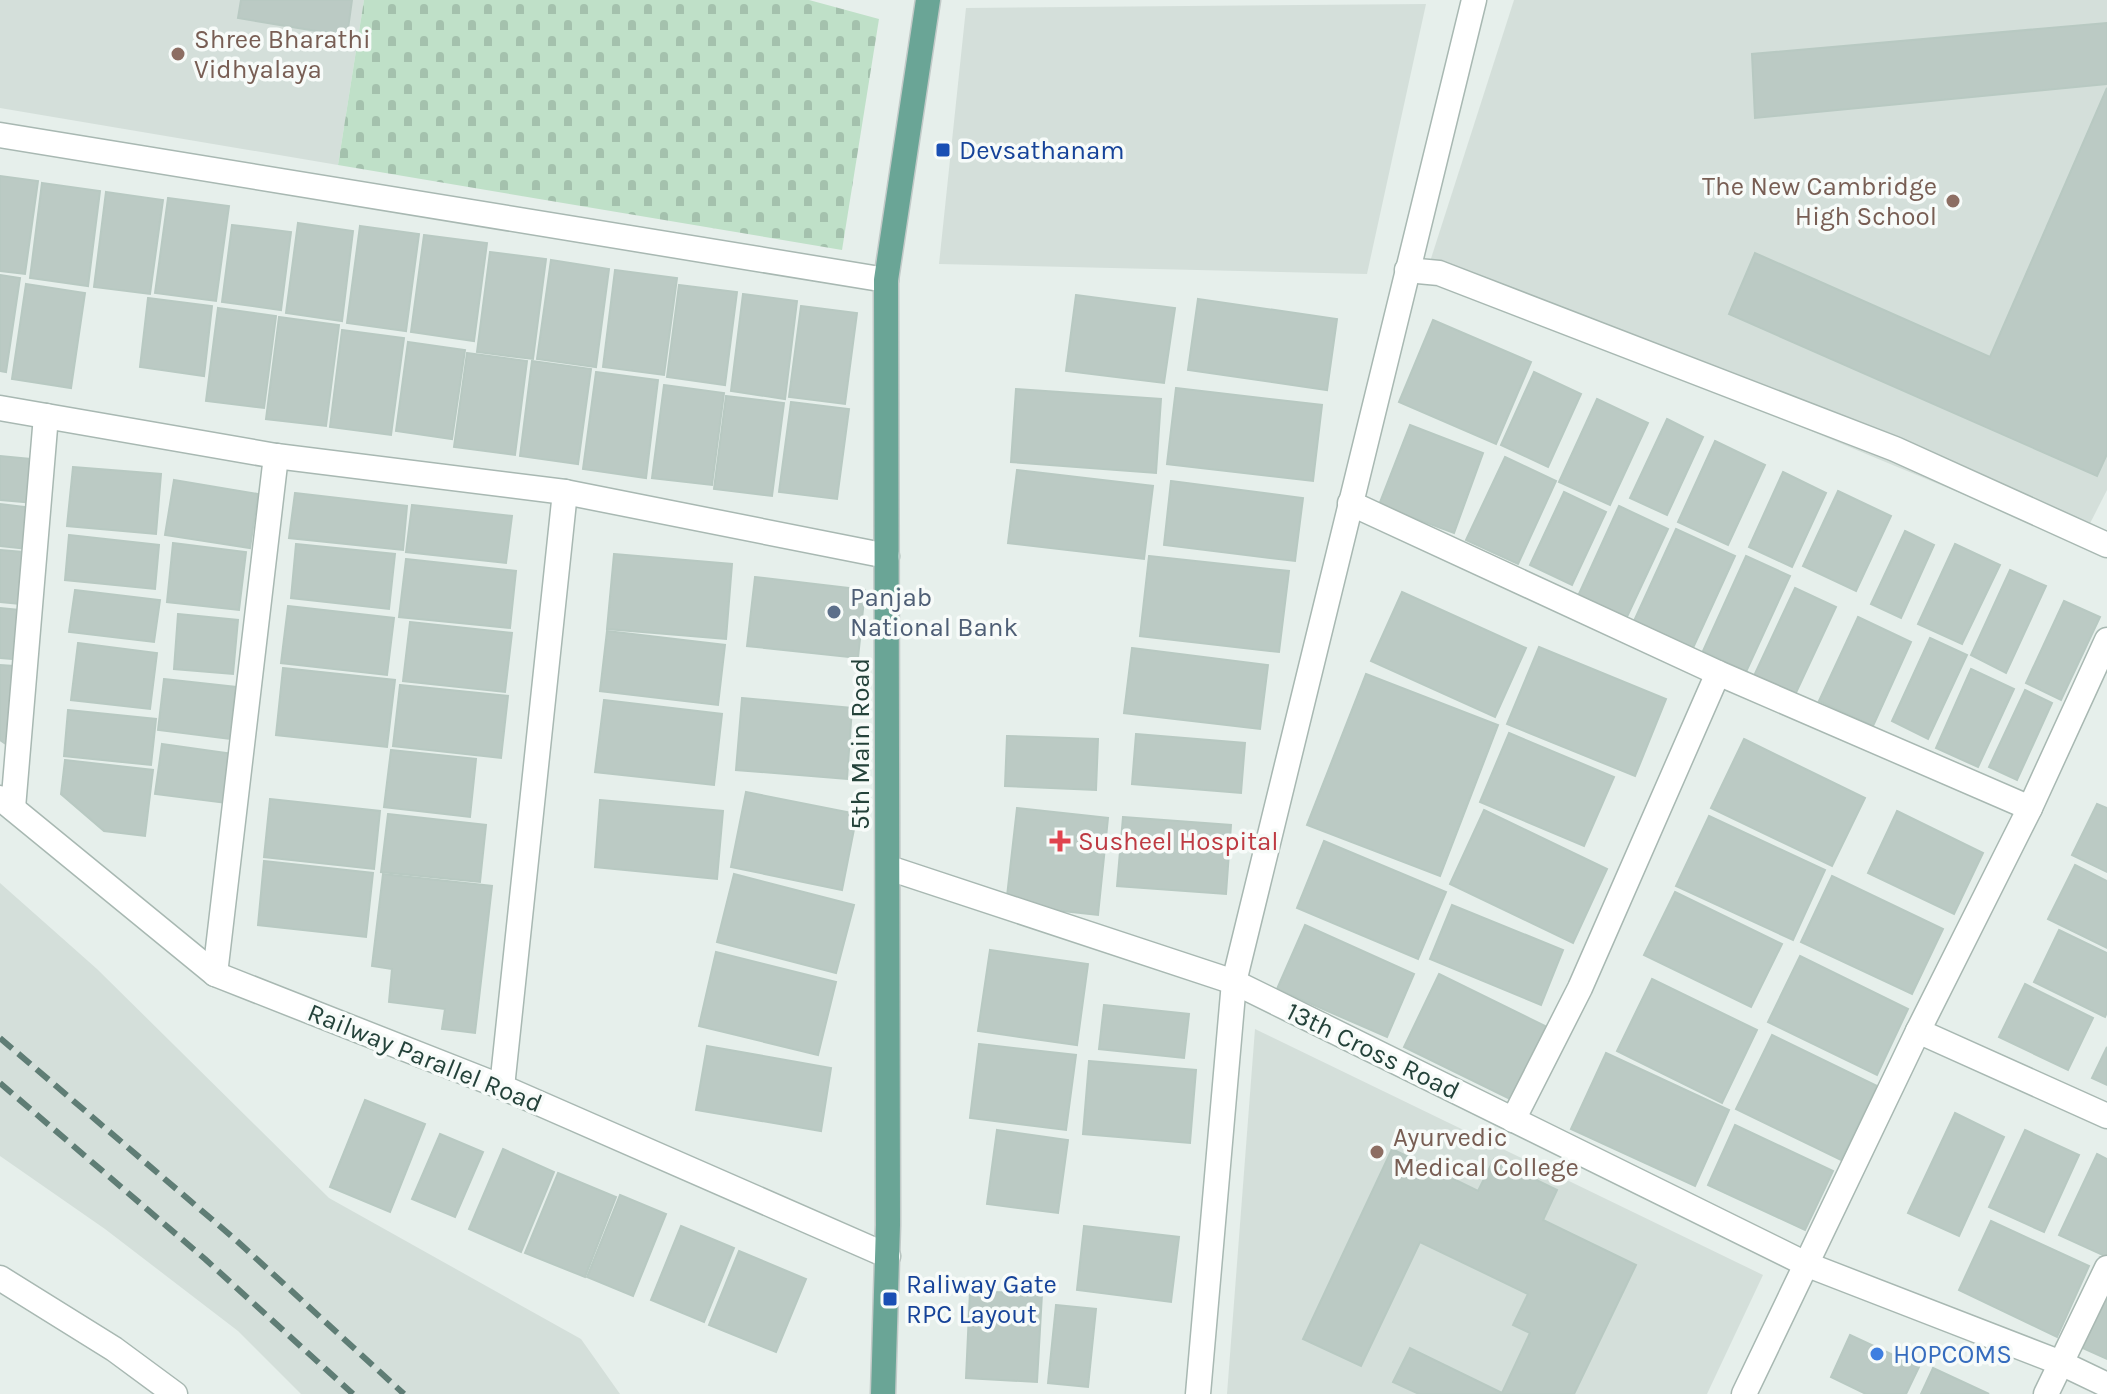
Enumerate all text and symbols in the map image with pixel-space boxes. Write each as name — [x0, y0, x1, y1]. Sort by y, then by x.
place label: Shree Bharathi Vidhyalaya — [194, 24, 371, 85]
marker: Shree Bharathi Vidhyalaya — [169, 45, 187, 63]
place label: Devsathanam — [959, 135, 1125, 166]
marker: Devsathanam — [934, 141, 952, 159]
place label: The New Cambridge High School — [1702, 171, 1937, 232]
marker: The New Cambridge High School — [1944, 192, 1962, 210]
place label: Panjab National Bank — [850, 582, 1018, 643]
marker: Panjab National Bank — [825, 603, 843, 621]
street label: 5th Main Road — [845, 658, 876, 830]
place label: Susheel Hospital — [1078, 826, 1279, 857]
marker: Susheel Hospital — [1049, 830, 1071, 852]
street label: 13th Cross Road — [1281, 996, 1465, 1106]
street label: Railway Parallel Road — [303, 997, 547, 1119]
place label: Ayurvedic Medical College — [1393, 1122, 1579, 1183]
marker: Ayurvedic Medical College — [1368, 1143, 1386, 1161]
place label: Raliway Gate RPC Layout — [906, 1269, 1057, 1330]
marker: Raliway Gate RPC Layout — [881, 1290, 899, 1308]
place label: HOPCOMS — [1893, 1339, 2012, 1370]
marker: HOPCOMS — [1868, 1345, 1886, 1363]

